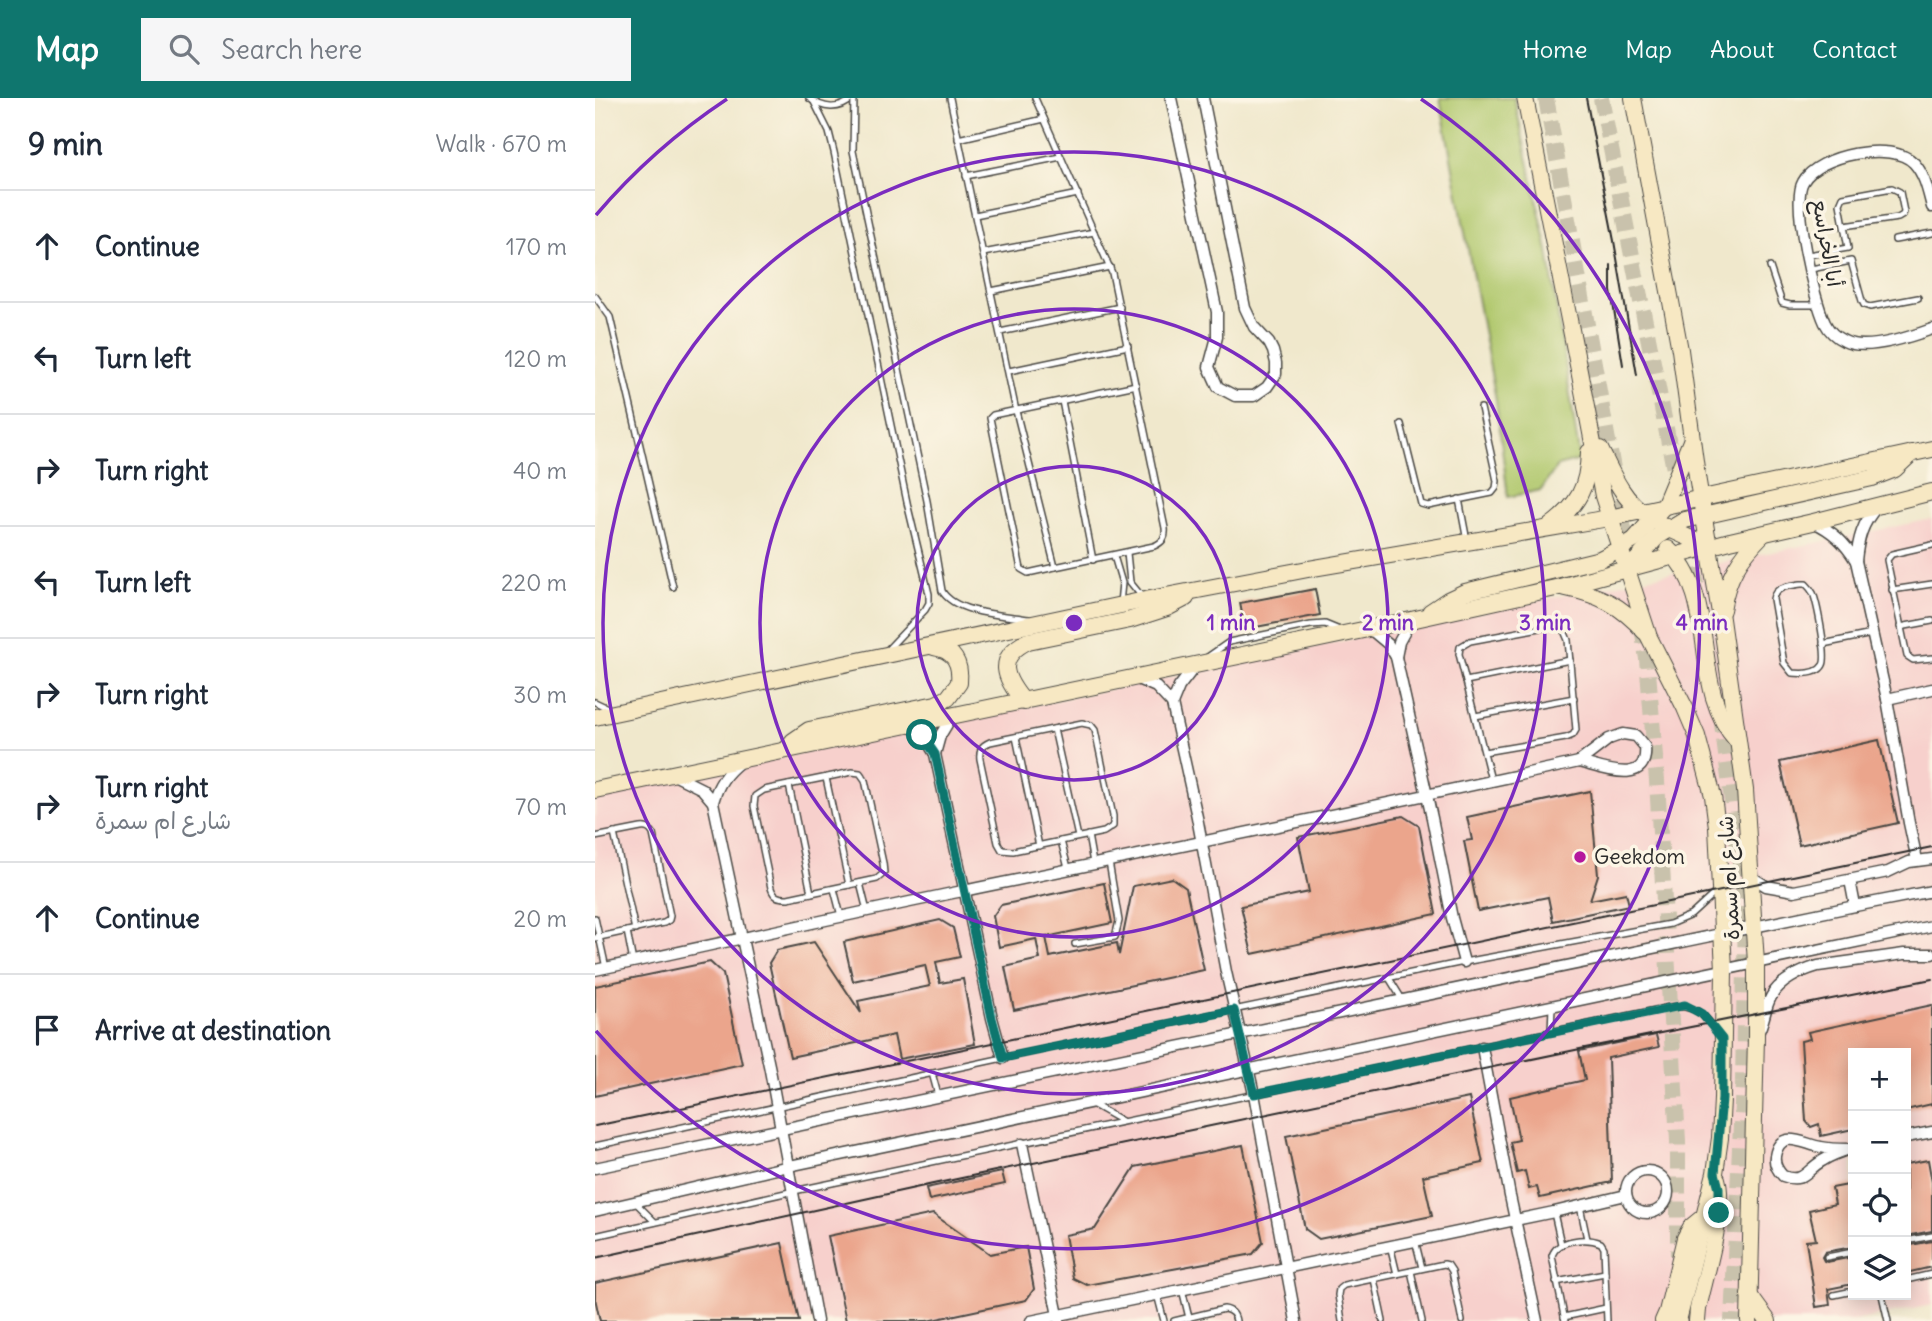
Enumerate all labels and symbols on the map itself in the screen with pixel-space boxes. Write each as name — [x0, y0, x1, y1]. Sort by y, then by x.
street label: أبا الخراسع — [1805, 197, 1848, 289]
text: 1 min — [1207, 609, 1255, 636]
text: 2 min — [1362, 609, 1414, 636]
text: 3 min — [1519, 609, 1571, 636]
text: 4 min — [1676, 609, 1728, 636]
centre of rings — [1062, 611, 1086, 635]
route start — [906, 719, 937, 750]
street label: شارع ام سمرة — [1712, 815, 1748, 941]
place label: Geekdom — [1594, 843, 1685, 870]
marker: Geekdom — [1572, 849, 1588, 865]
route end — [1703, 1197, 1734, 1228]

